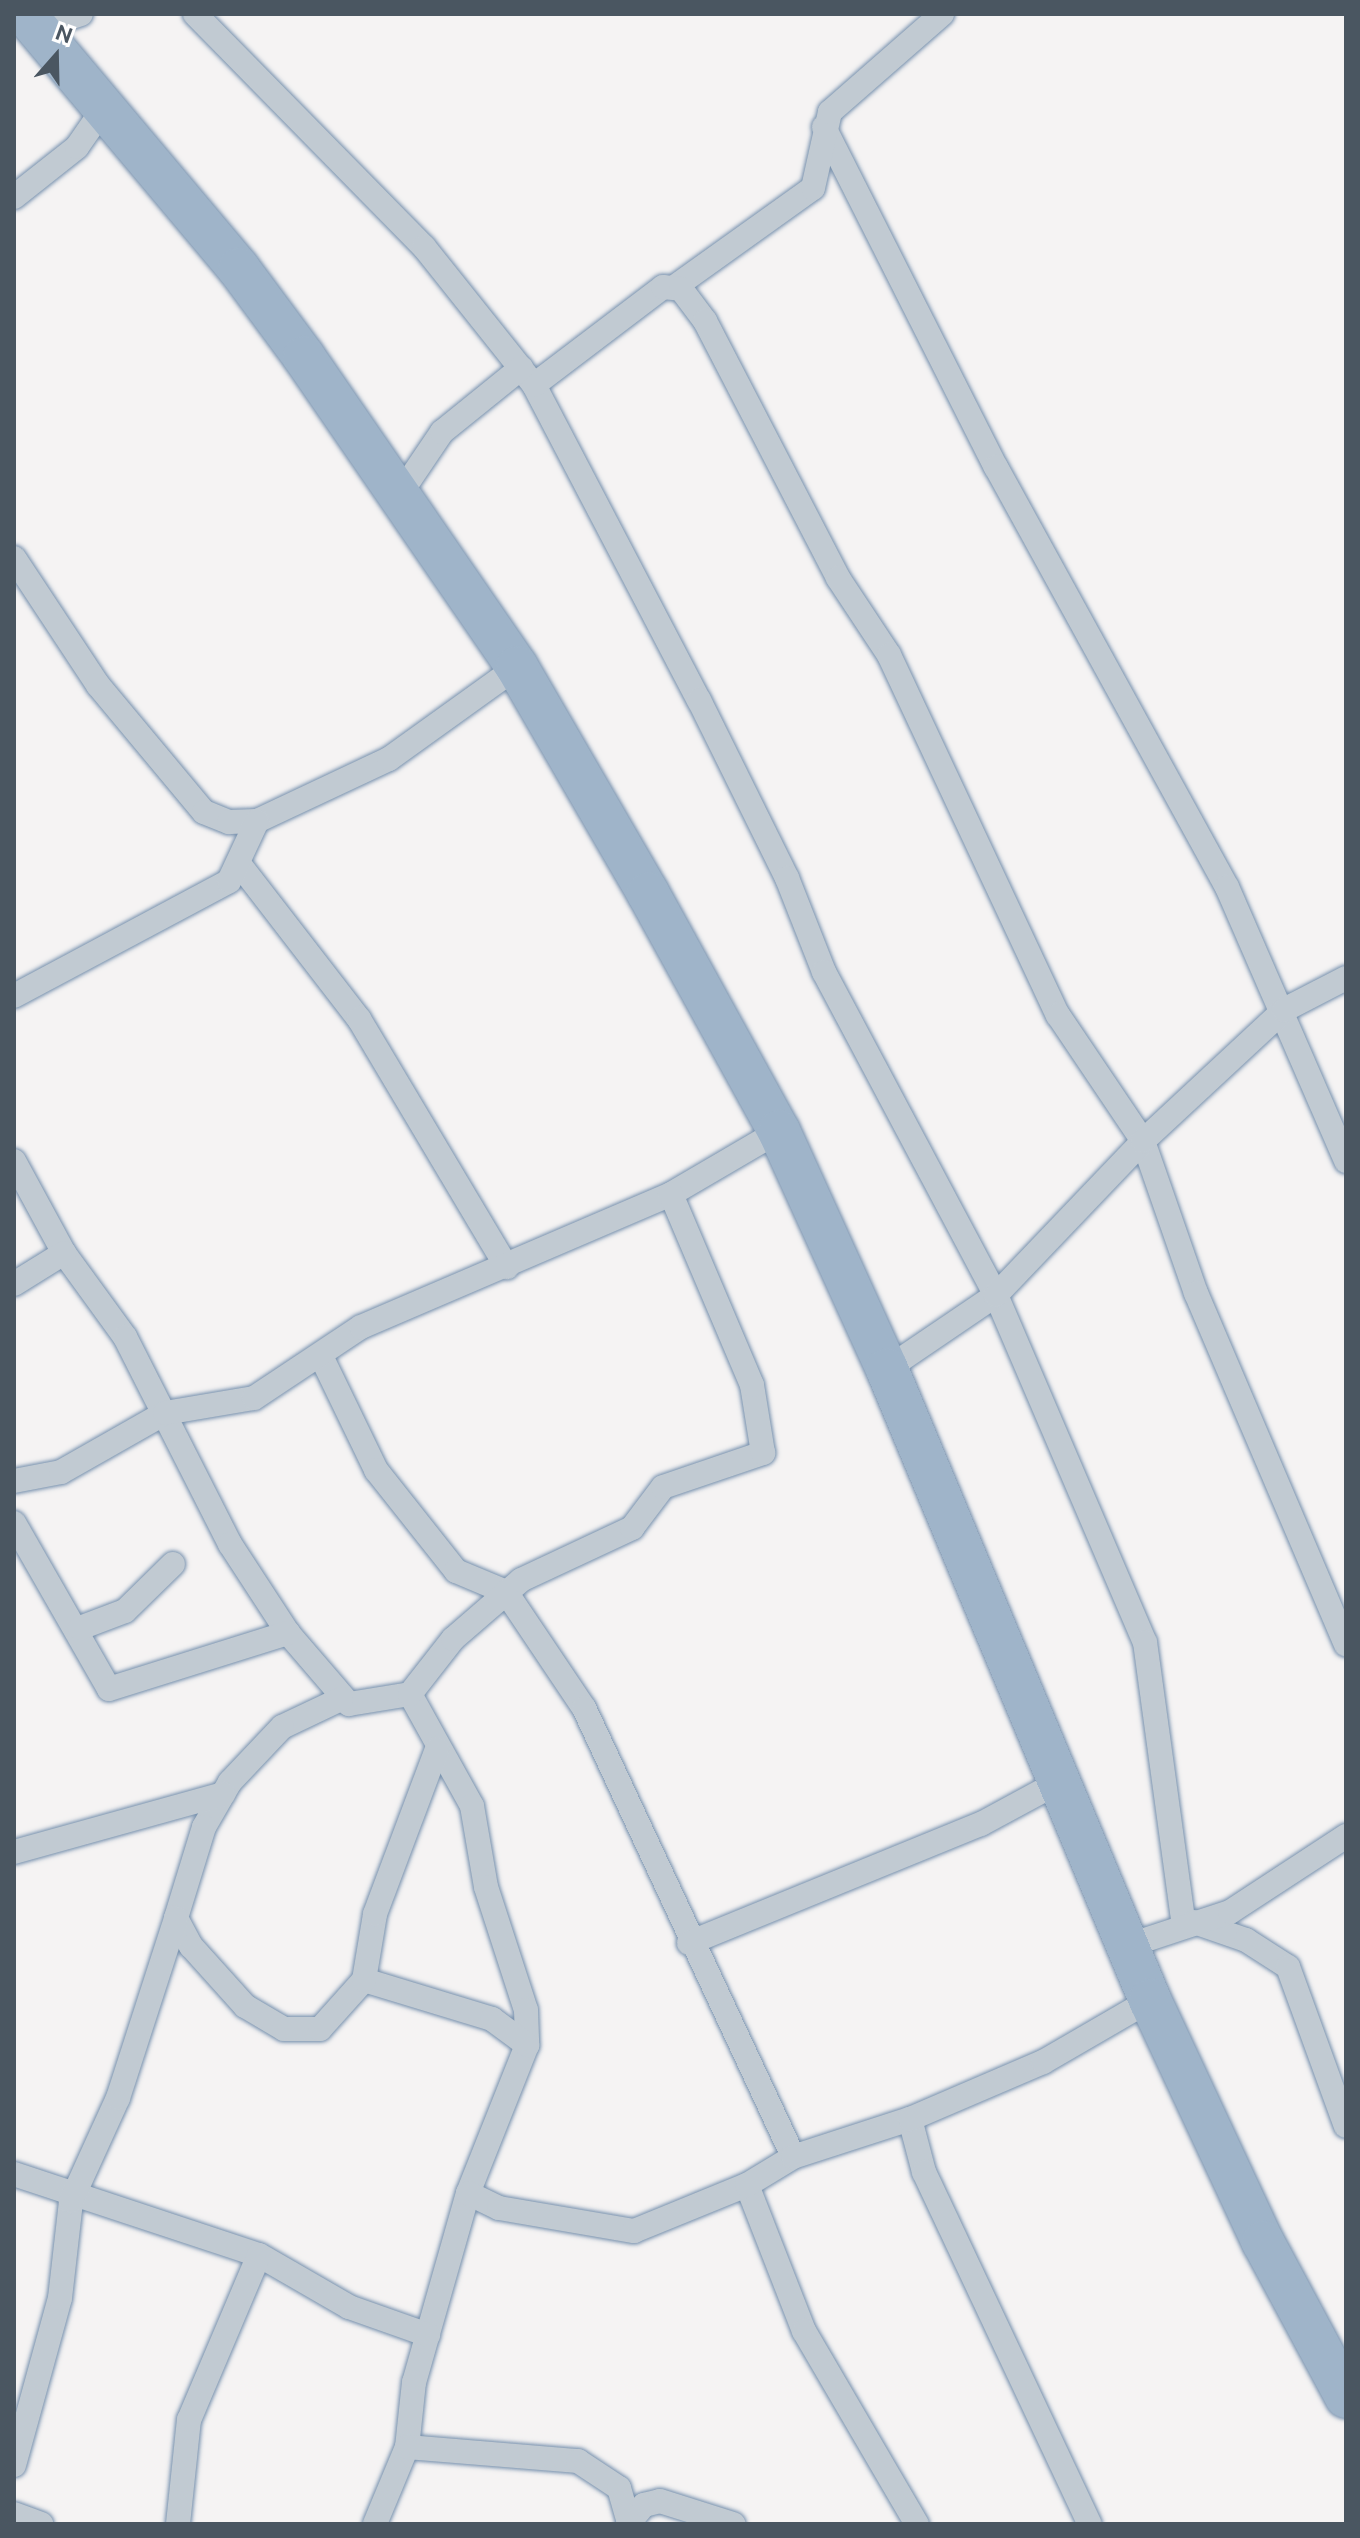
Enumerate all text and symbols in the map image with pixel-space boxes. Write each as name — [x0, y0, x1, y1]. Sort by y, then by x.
north arrow — [16, 16, 96, 96]
text: N — [52, 18, 76, 48]

